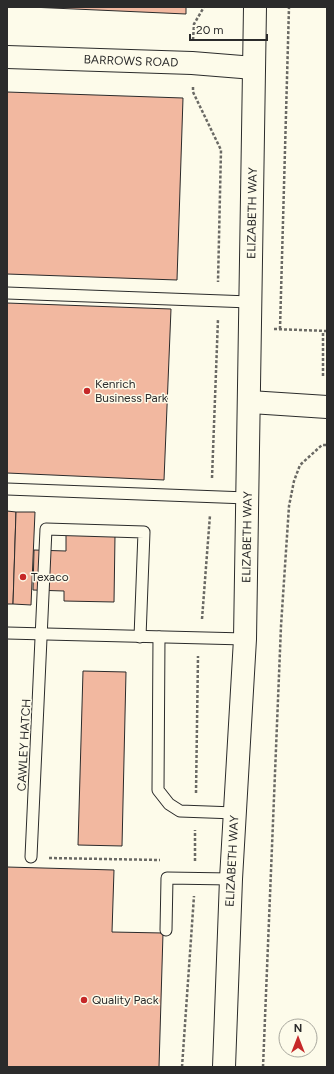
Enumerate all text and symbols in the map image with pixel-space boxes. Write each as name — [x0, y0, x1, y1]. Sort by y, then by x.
scale bar — [190, 16, 267, 42]
text: 20 m — [196, 23, 224, 37]
street label: BARROWS ROAD — [83, 52, 179, 70]
street label: ELIZABETH WAY — [244, 166, 260, 259]
place label: Kenrich Business Park — [95, 377, 168, 405]
marker: Kenrich Business Park — [82, 386, 92, 396]
street label: ELIZABETH WAY — [239, 490, 255, 583]
place label: Texaco — [31, 570, 69, 584]
marker: Texaco — [18, 572, 28, 582]
street label: CAWLEY HATCH — [15, 698, 33, 792]
street label: ELIZABETH WAY — [223, 814, 241, 907]
place label: Quality Pack — [92, 993, 159, 1007]
marker: Quality Pack — [79, 995, 89, 1005]
north arrow — [278, 1018, 318, 1058]
text: N — [294, 1022, 302, 1035]

